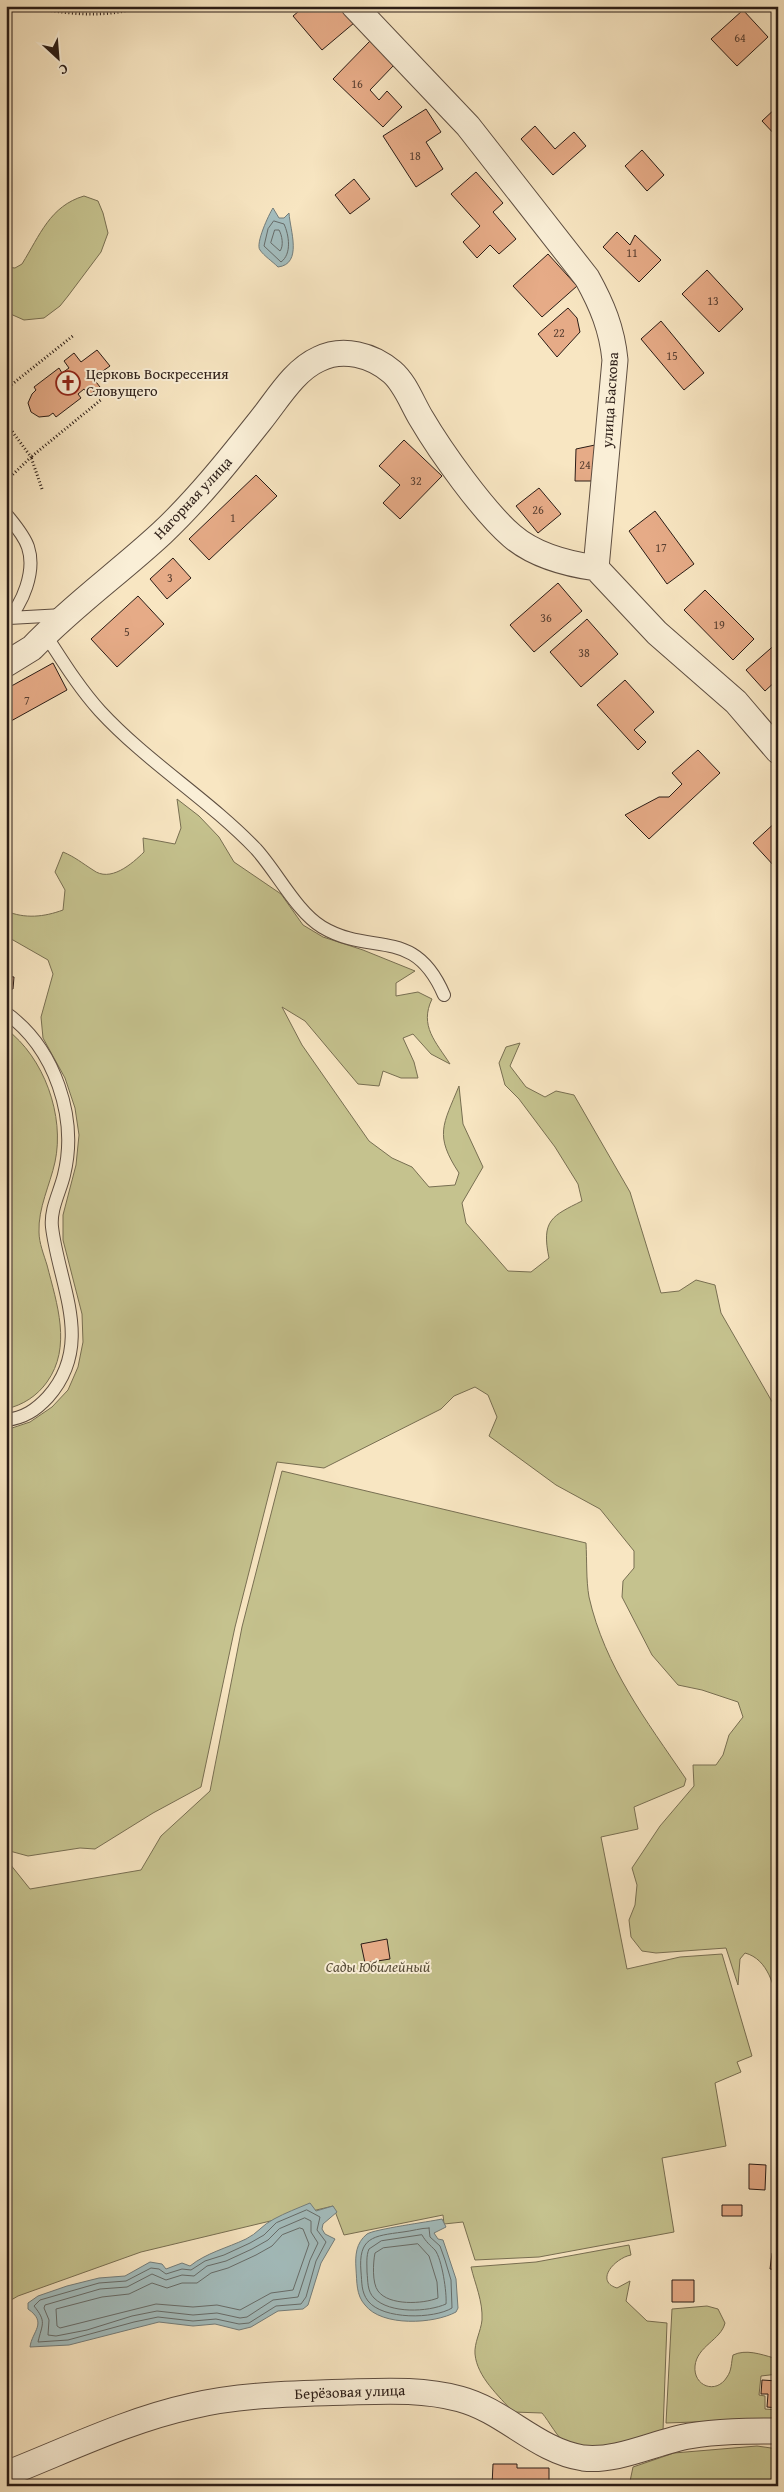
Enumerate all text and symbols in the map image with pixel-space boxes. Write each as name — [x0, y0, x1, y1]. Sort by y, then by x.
house number: 64 — [734, 29, 746, 46]
north arrow — [32, 32, 82, 82]
text: С — [56, 59, 72, 80]
house number: 16 — [351, 75, 363, 92]
house number: 18 — [409, 147, 421, 164]
house number: 11 — [626, 244, 638, 261]
house number: 13 — [707, 292, 719, 309]
house number: 22 — [553, 324, 565, 341]
house number: 15 — [666, 347, 678, 364]
street label: улица Баскова — [596, 350, 623, 450]
place label: Церковь Воскресения Словущего — [86, 363, 229, 401]
church icon: Церковь Воскресения Словущего — [55, 370, 81, 396]
street label: Нагорная улица — [149, 451, 237, 544]
house number: 24 — [579, 456, 591, 473]
house number: 32 — [410, 472, 422, 489]
house number: 26 — [532, 501, 544, 518]
house number: 1 — [230, 509, 236, 526]
house number: 17 — [655, 539, 667, 556]
house number: 3 — [167, 569, 173, 586]
house number: 36 — [540, 609, 552, 626]
house number: 19 — [713, 616, 725, 633]
house number: 5 — [124, 623, 130, 640]
house number: 38 — [578, 644, 590, 661]
house number: 7 — [24, 692, 30, 709]
park label: Сады Юбилейный — [326, 1956, 431, 1977]
street label: Берёзовая улица — [294, 2379, 407, 2404]

